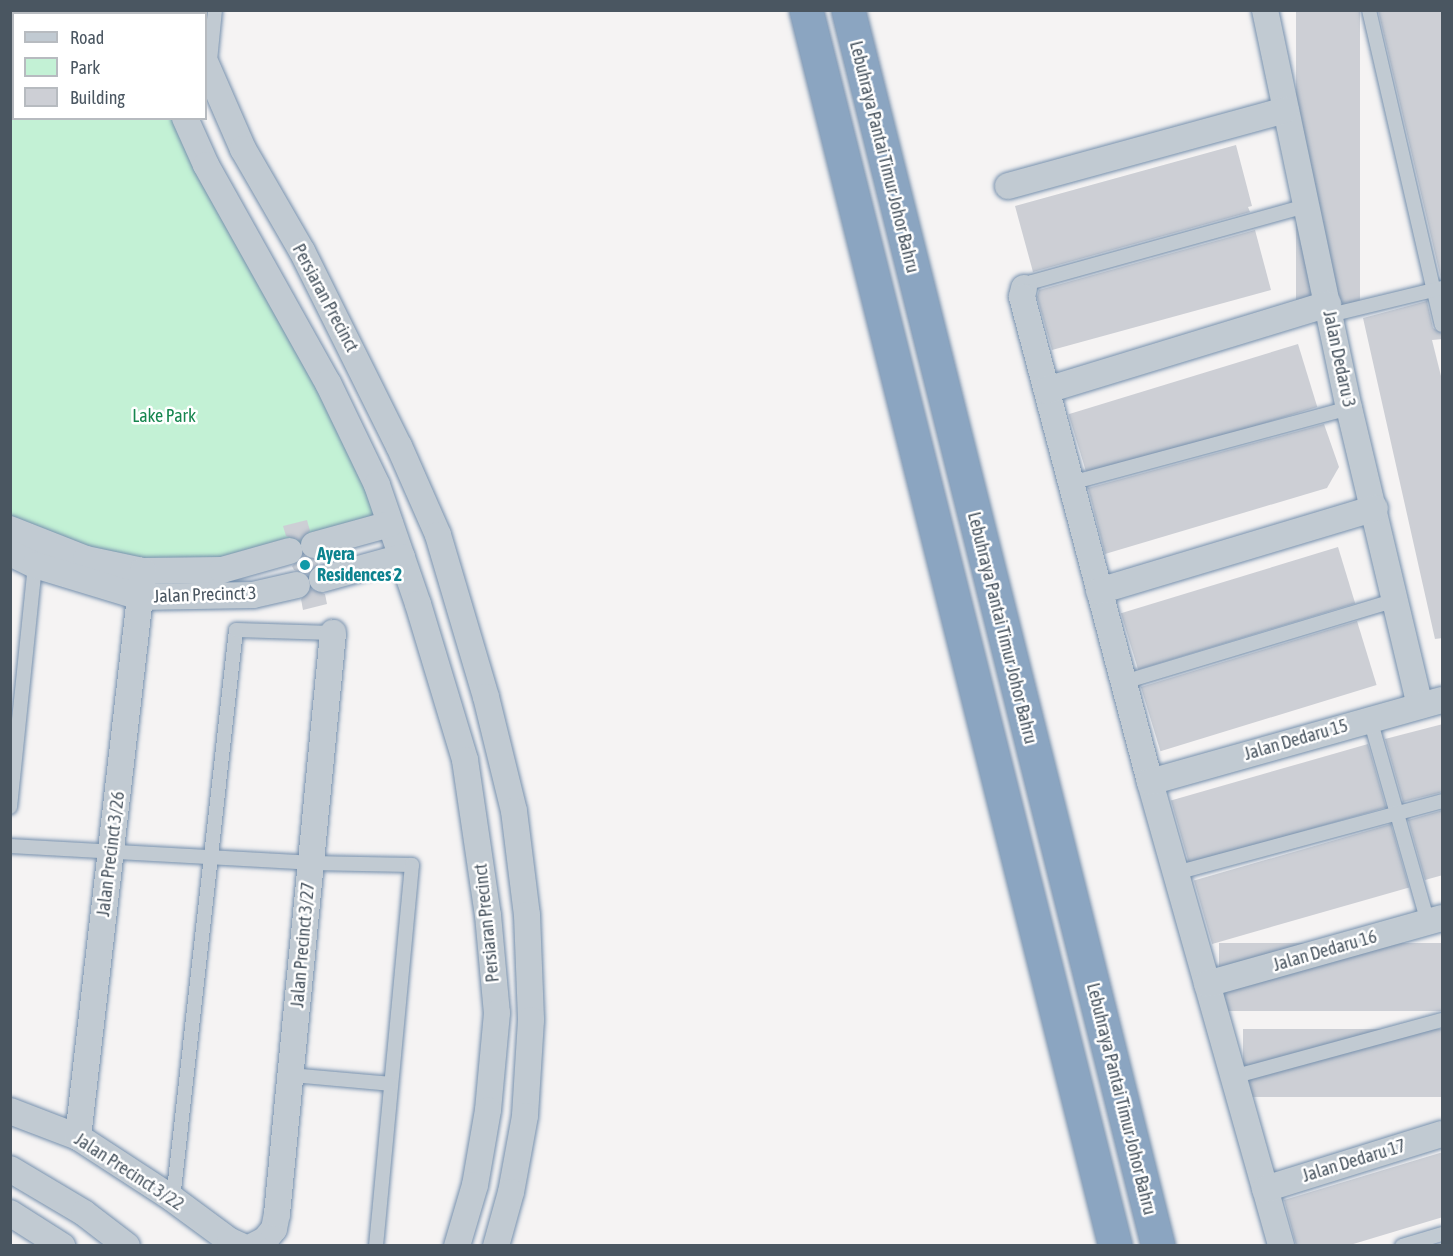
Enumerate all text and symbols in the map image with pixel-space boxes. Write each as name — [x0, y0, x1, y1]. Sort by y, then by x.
legend — [12, 12, 207, 120]
text: Road — [70, 27, 104, 48]
street label: Lebuhraya Pantai Timur Johor Bahru — [845, 39, 923, 275]
text: Park — [70, 57, 100, 78]
text: Building — [70, 87, 125, 108]
street label: Persiaran Precinct — [288, 240, 362, 356]
street label: Jalan Dedaru 3 — [1318, 309, 1360, 409]
park label: Lake Park — [132, 405, 196, 427]
street label: Lebuhraya Pantai Timur Johor Bahru — [963, 510, 1041, 746]
place label: Ayera Residences 2 — [317, 544, 402, 586]
marker: Ayera Residences 2 — [298, 558, 312, 572]
street label: Jalan Precinct 3 — [153, 582, 257, 608]
street label: Jalan Dedaru 15 — [1242, 715, 1350, 765]
street label: Jalan Precinct 3/26 — [93, 790, 129, 918]
street label: Persiaran Precinct — [470, 863, 504, 983]
street label: Jalan Precinct 3/27 — [287, 881, 319, 1009]
street label: Jalan Dedaru 16 — [1271, 926, 1379, 976]
street label: Lebuhraya Pantai Timur Johor Bahru — [1082, 981, 1160, 1217]
street label: Jalan Precinct 3/22 — [70, 1129, 188, 1215]
street label: Jalan Dedaru 17 — [1300, 1135, 1408, 1187]

